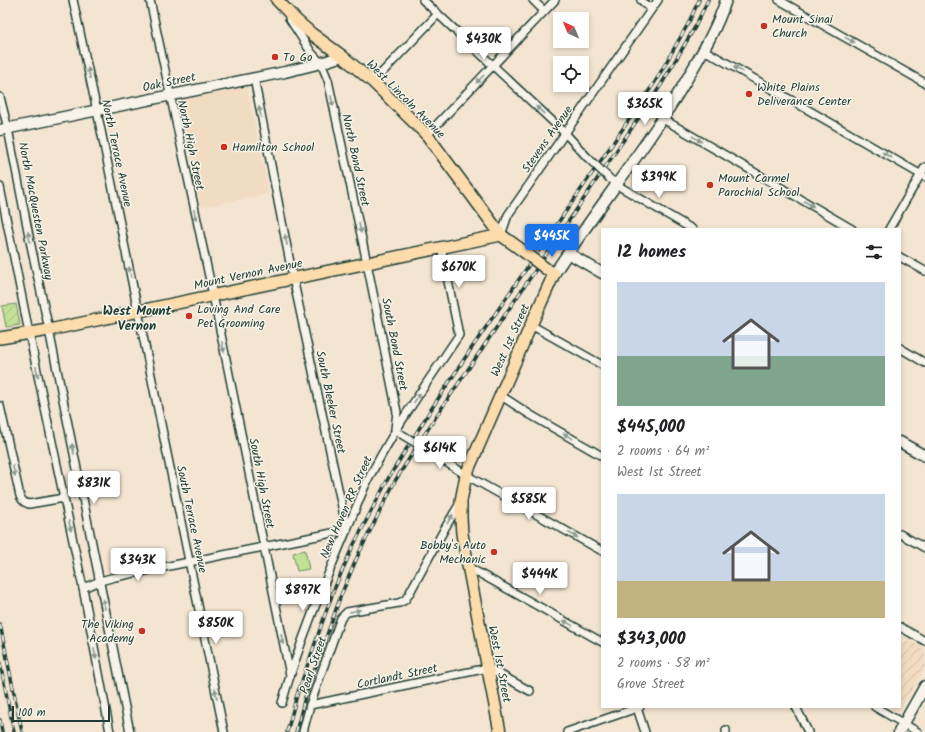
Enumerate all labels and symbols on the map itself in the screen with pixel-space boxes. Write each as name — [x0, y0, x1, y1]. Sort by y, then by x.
place label: Mount Sinai Church — [772, 10, 834, 43]
north arrow — [553, 12, 589, 48]
marker: Mount Sinai Church — [759, 21, 769, 31]
pin: $430K — [456, 27, 512, 61]
one-way arrow — [844, 36, 856, 43]
place label: To Go — [283, 48, 312, 67]
marker: To Go — [270, 52, 280, 62]
street label: West Lincoln Avenue — [362, 55, 450, 144]
one-way arrow — [732, 66, 744, 73]
one-way arrow — [85, 67, 91, 79]
street label: Oak Street — [141, 68, 198, 97]
one-way arrow — [475, 74, 485, 84]
place label: White Plains Deliverance Center — [757, 78, 852, 111]
marker: White Plains Deliverance Center — [744, 89, 754, 99]
pin: $365K — [617, 92, 673, 126]
one-way arrow — [330, 94, 336, 107]
street label: North Terrace Avenue — [96, 97, 137, 209]
street label: North High Street — [172, 98, 209, 192]
street label: Stevens Avenue — [517, 101, 578, 177]
one-way arrow — [535, 105, 545, 115]
one-way arrow — [257, 106, 263, 119]
street label: North Bond Street — [336, 112, 375, 208]
one-way arrow — [691, 135, 703, 142]
place label: Hamilton School — [232, 138, 314, 157]
street label: North MacQuesten Parkway — [13, 140, 58, 282]
marker: Hamilton School — [219, 142, 229, 152]
one-way arrow — [881, 152, 893, 159]
pin: $399K — [631, 165, 687, 199]
place label: Mount Carmel Parochial School — [718, 169, 800, 202]
marker: Mount Carmel Parochial School — [705, 180, 715, 190]
one-way arrow — [804, 200, 814, 208]
one-way arrow — [193, 209, 199, 222]
one-way arrow — [357, 221, 363, 234]
pin: $445K — [524, 224, 580, 258]
one-way arrow — [26, 231, 32, 243]
one-way arrow — [282, 234, 288, 246]
street label: Mount Vernon Avenue — [192, 254, 305, 295]
pin: $670K — [431, 255, 487, 289]
one-way arrow — [127, 266, 133, 278]
street label: South Bond Street — [376, 296, 413, 392]
place label: Loving And Care Pet Grooming — [197, 300, 281, 333]
street label: West 1st Street — [486, 300, 535, 380]
district label: West Mount Vernon — [103, 301, 171, 337]
marker: Loving And Care Pet Grooming — [184, 311, 194, 321]
one-way arrow — [221, 341, 227, 353]
street label: South Bleeker Street — [310, 349, 351, 456]
one-way arrow — [34, 365, 40, 378]
one-way arrow — [413, 393, 421, 403]
one-way arrow — [562, 433, 574, 440]
street label: South High Street — [243, 436, 280, 530]
pin: $614K — [412, 436, 468, 470]
one-way arrow — [70, 443, 76, 455]
street label: New Haven RR Street — [315, 452, 378, 562]
street label: South Terrace Avenue — [171, 463, 212, 575]
one-way arrow — [12, 465, 18, 477]
pin: $831K — [66, 471, 122, 505]
pin: $585K — [501, 487, 557, 521]
one-way arrow — [447, 513, 454, 525]
one-way arrow — [67, 520, 73, 532]
one-way arrow — [567, 531, 579, 538]
place label: Bobby's Auto Mechanic — [420, 536, 486, 569]
marker: Bobby's Auto Mechanic — [489, 547, 499, 557]
pin: $343K — [110, 548, 166, 582]
pin: $444K — [512, 562, 568, 596]
pin: $897K — [275, 578, 331, 612]
one-way arrow — [101, 598, 107, 610]
one-way arrow — [349, 607, 361, 613]
pin: $850K — [188, 611, 244, 645]
place label: The Viking Academy — [81, 615, 134, 648]
one-way arrow — [562, 620, 574, 627]
street label: West 1st Street — [483, 624, 516, 705]
marker: The Viking Academy — [137, 626, 147, 636]
one-way arrow — [280, 633, 286, 645]
street label: Pearl Street — [295, 634, 332, 696]
one-way arrow — [93, 647, 99, 660]
street label: Cortlandt Street — [355, 659, 440, 694]
one-way arrow — [213, 688, 219, 700]
scale bar — [12, 704, 110, 723]

